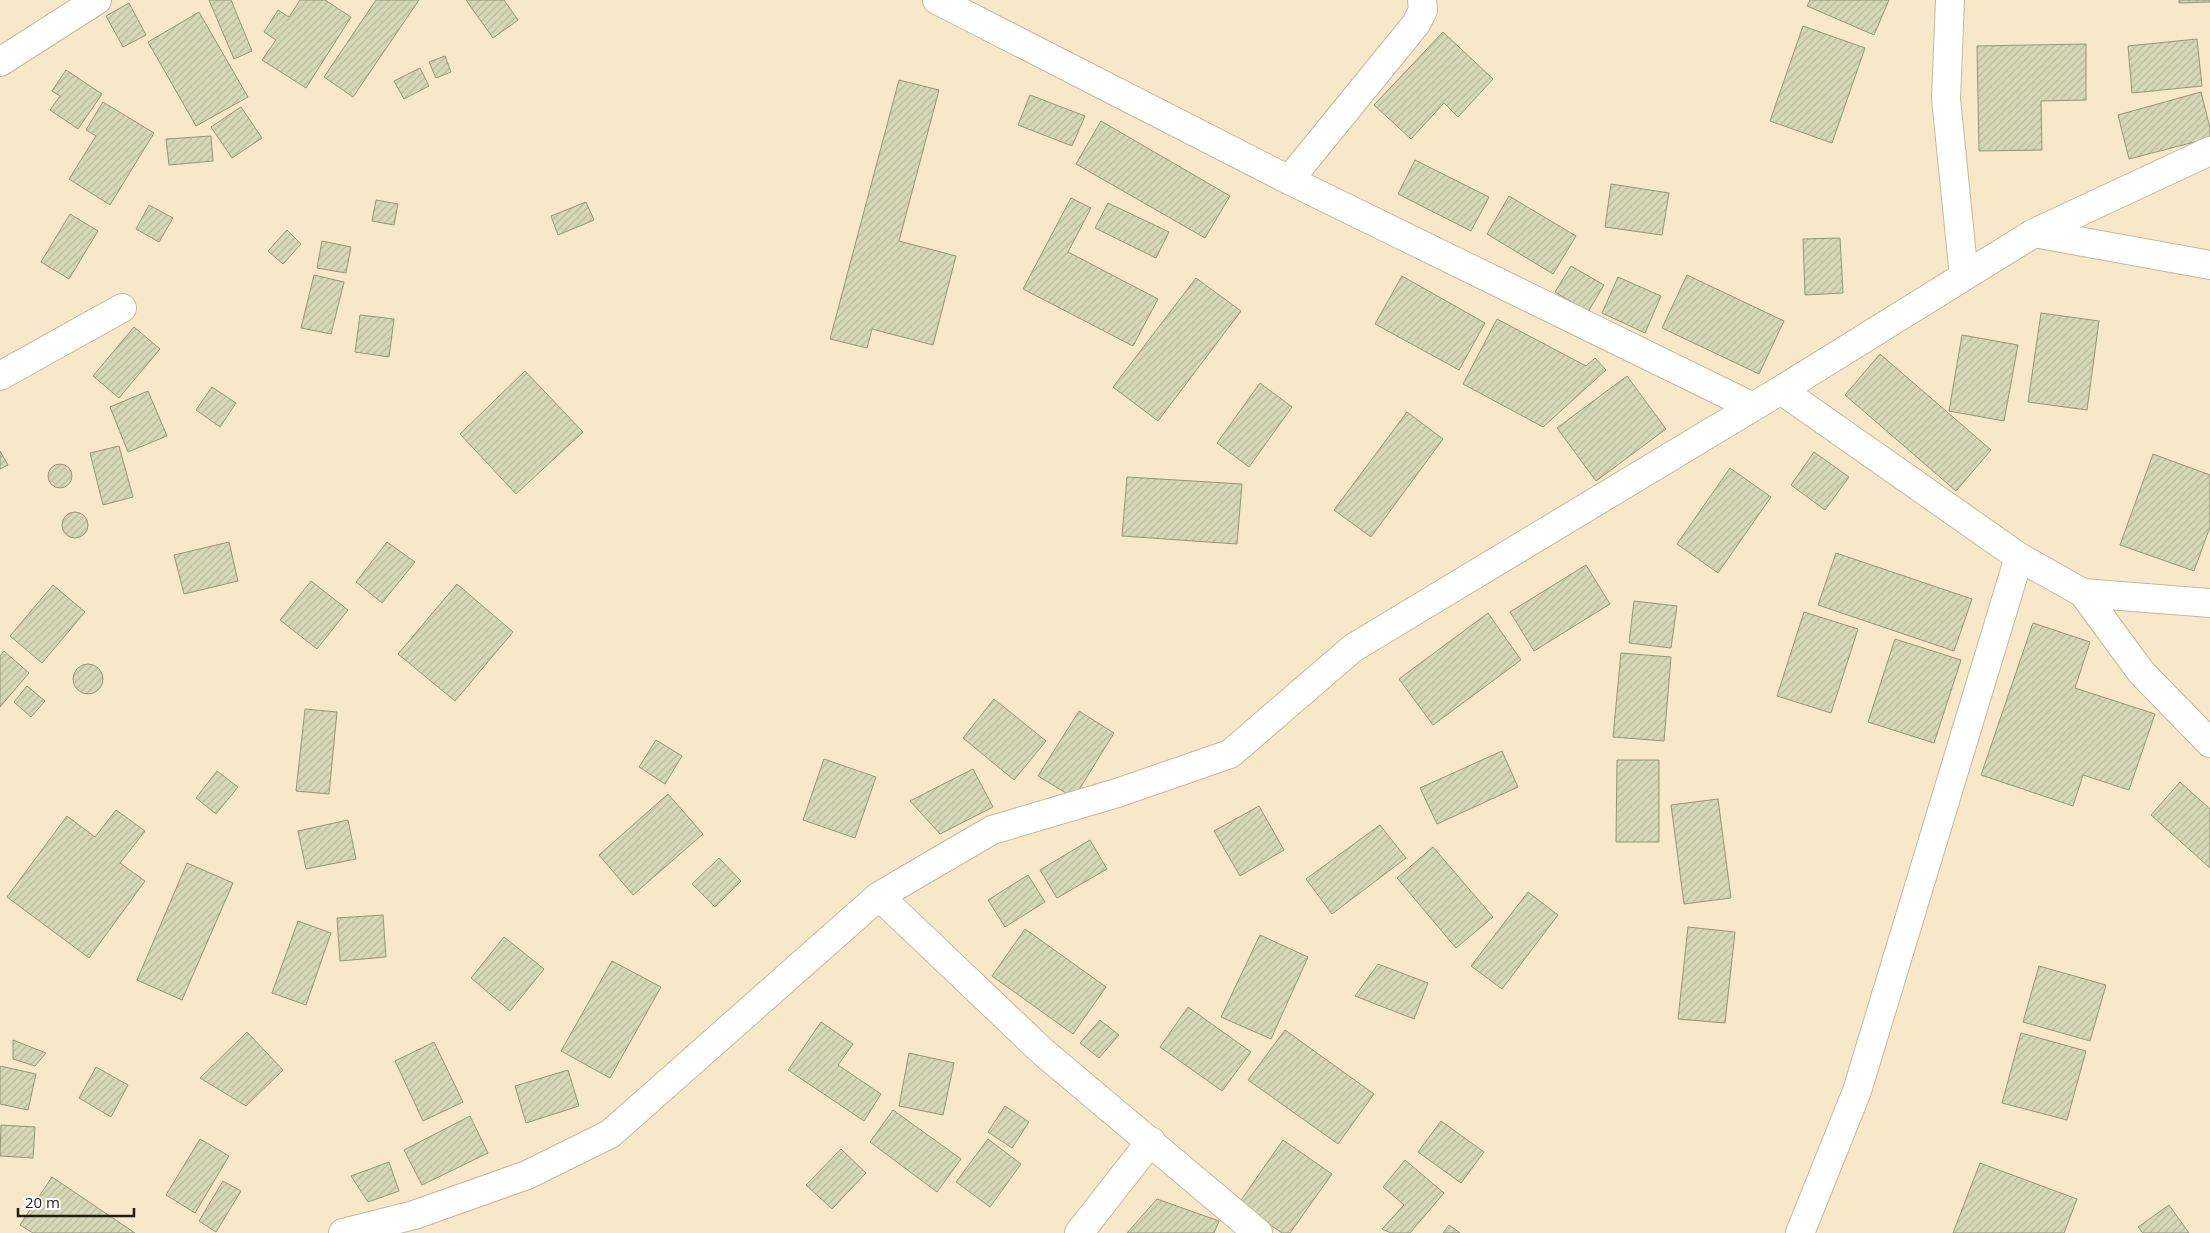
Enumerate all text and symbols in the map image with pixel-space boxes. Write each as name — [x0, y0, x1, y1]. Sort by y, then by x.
scale bar — [18, 1186, 134, 1218]
text: 20 m — [25, 1192, 60, 1212]

